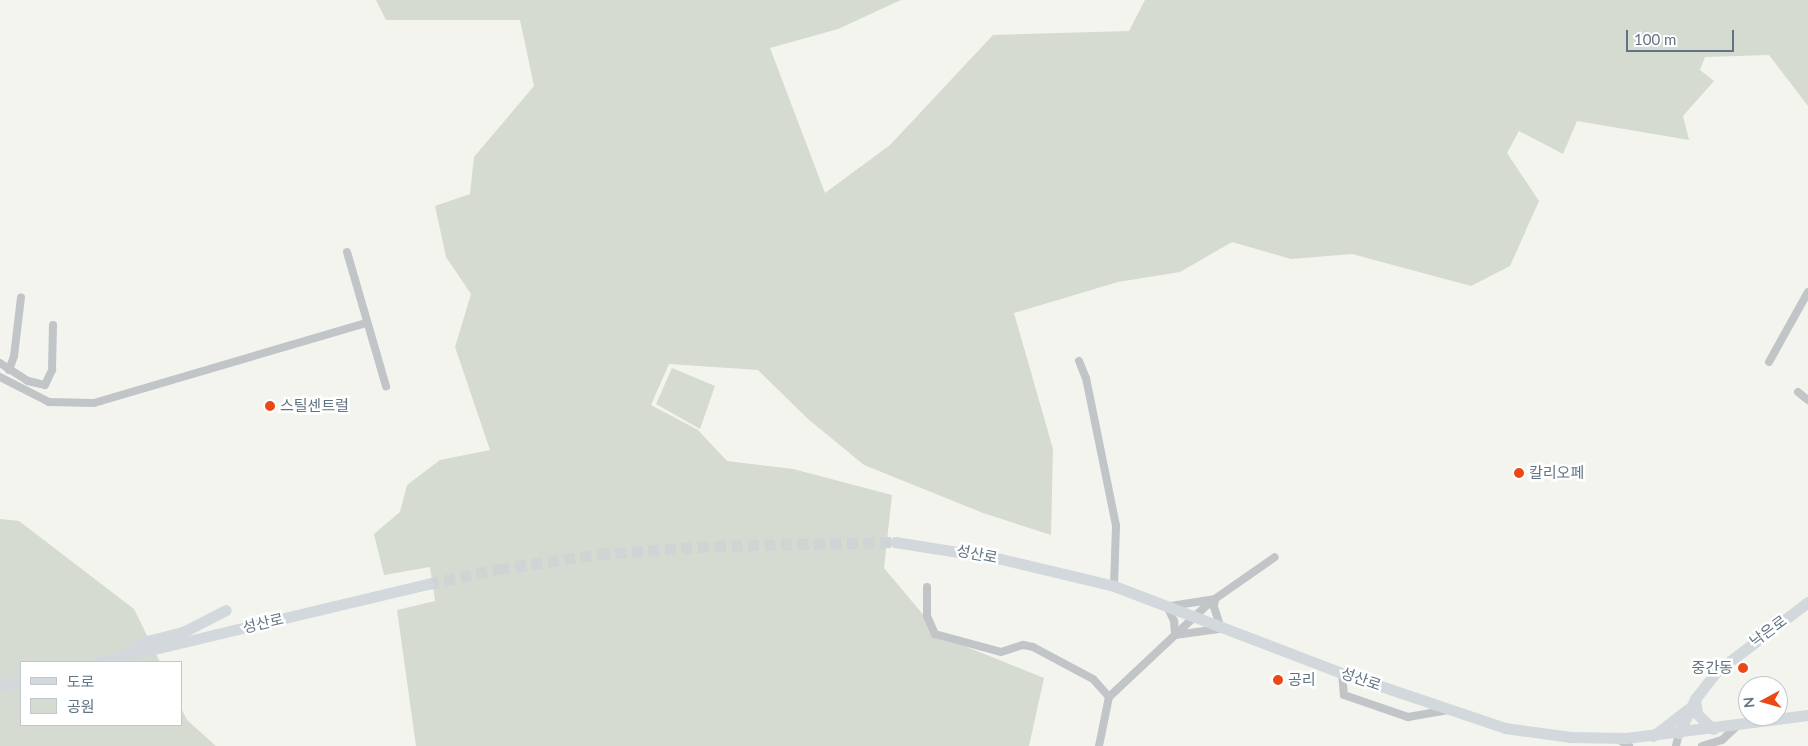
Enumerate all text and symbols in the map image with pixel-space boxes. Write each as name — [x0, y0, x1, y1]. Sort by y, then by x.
scale bar — [1628, 20, 1736, 52]
text: 100 m — [1634, 30, 1676, 48]
place label: 스틸센트럴 — [280, 397, 349, 415]
marker: 스틸센트럴 — [264, 400, 276, 412]
place label: 칼리오페 — [1529, 464, 1584, 482]
marker: 칼리오페 — [1513, 467, 1525, 479]
street label: 성산로 — [955, 541, 999, 567]
street label: 성산로 — [241, 610, 285, 636]
street label: 낙은로 — [1746, 612, 1790, 650]
place label: 중간동 — [1692, 659, 1733, 677]
legend — [20, 661, 182, 726]
marker: 중간동 — [1737, 662, 1749, 674]
street label: 성산로 — [1338, 664, 1384, 694]
place label: 공리 — [1288, 671, 1316, 689]
text: 도로 — [67, 672, 95, 690]
marker: 공리 — [1272, 674, 1284, 686]
north arrow — [1738, 676, 1788, 726]
text: N — [1740, 696, 1758, 709]
text: 공원 — [67, 697, 95, 715]

